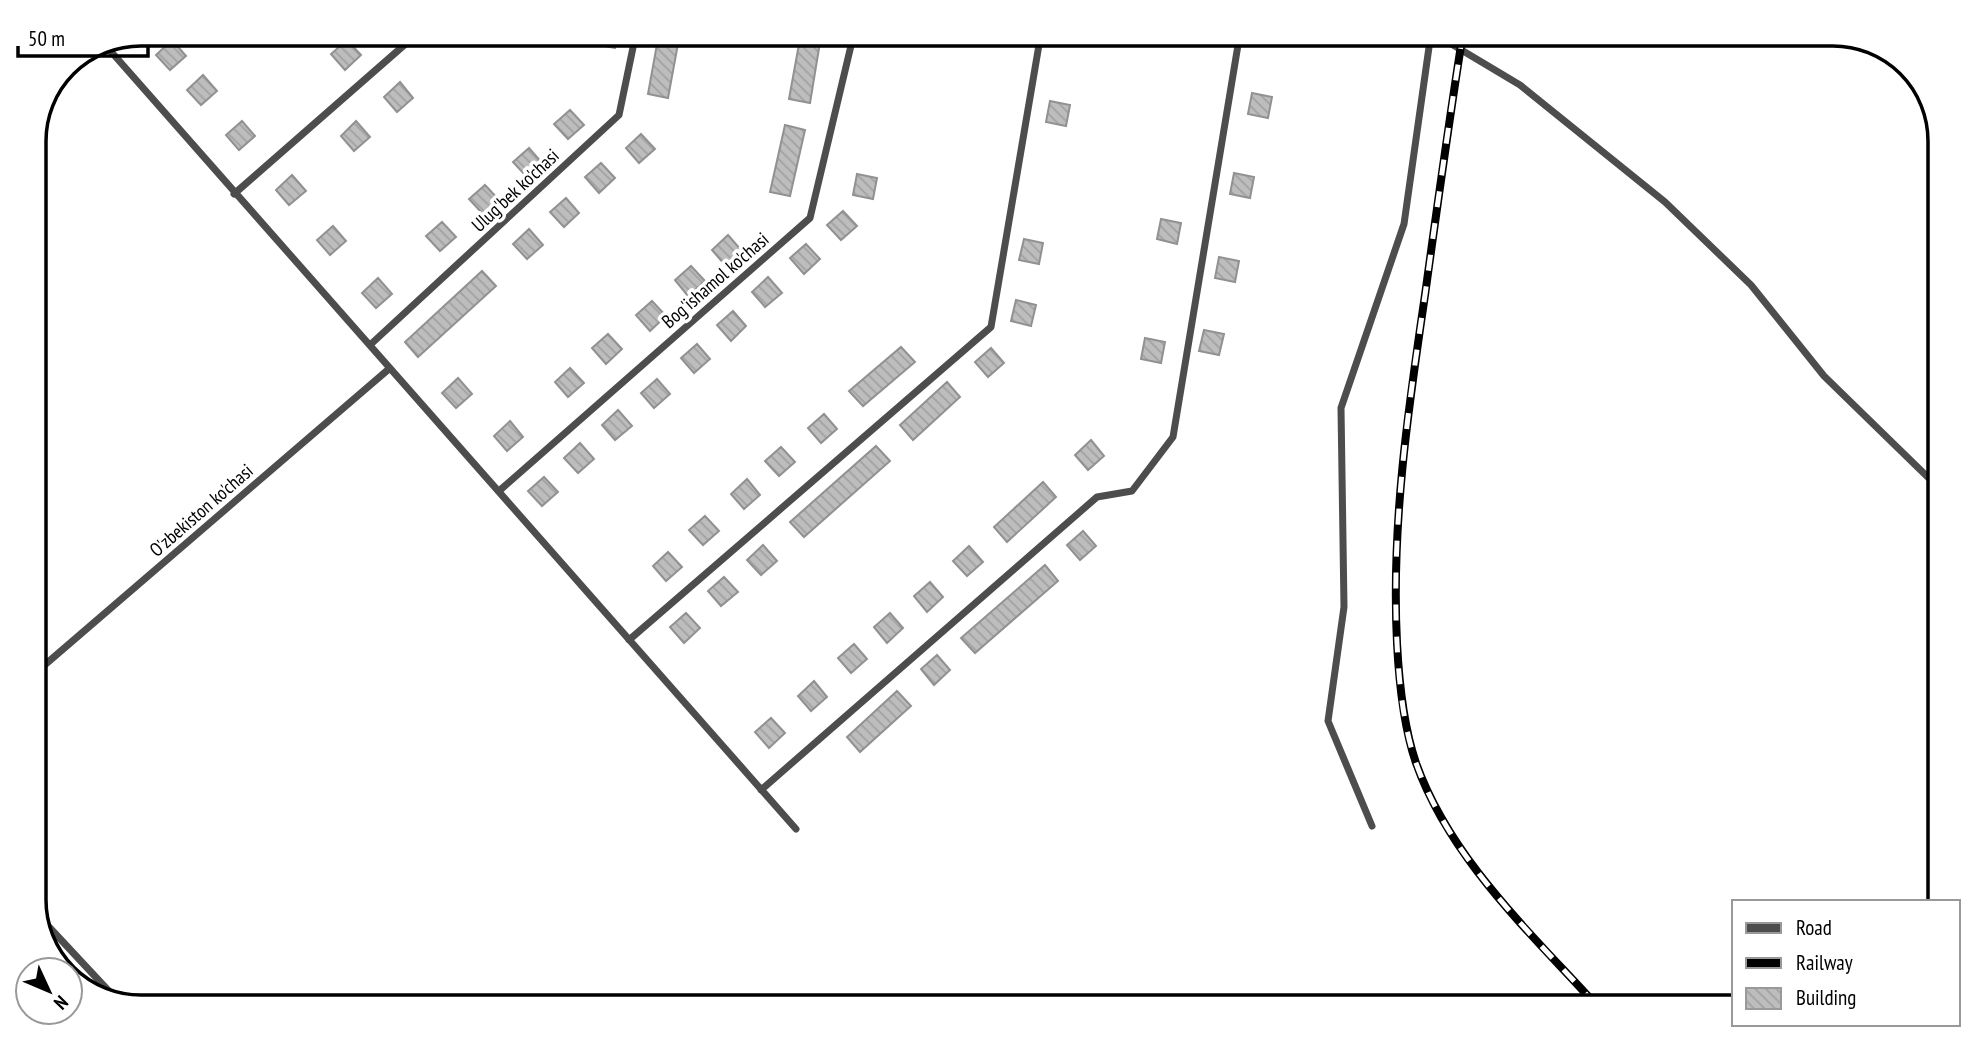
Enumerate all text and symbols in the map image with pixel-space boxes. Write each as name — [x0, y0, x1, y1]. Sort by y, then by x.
scale bar — [18, 14, 147, 58]
text: 50 m — [28, 25, 65, 52]
street label: Ulug'bek ko'chasi — [466, 143, 564, 237]
street label: Bog'ishamol ko'chasi — [657, 227, 773, 333]
street label: O'zbekiston ko'chasi — [144, 458, 258, 562]
legend — [1732, 900, 1960, 1026]
text: Road — [1796, 914, 1832, 941]
text: Railway — [1796, 949, 1853, 976]
north arrow — [14, 956, 84, 1026]
text: Building — [1796, 984, 1856, 1011]
text: N — [49, 991, 73, 1015]

